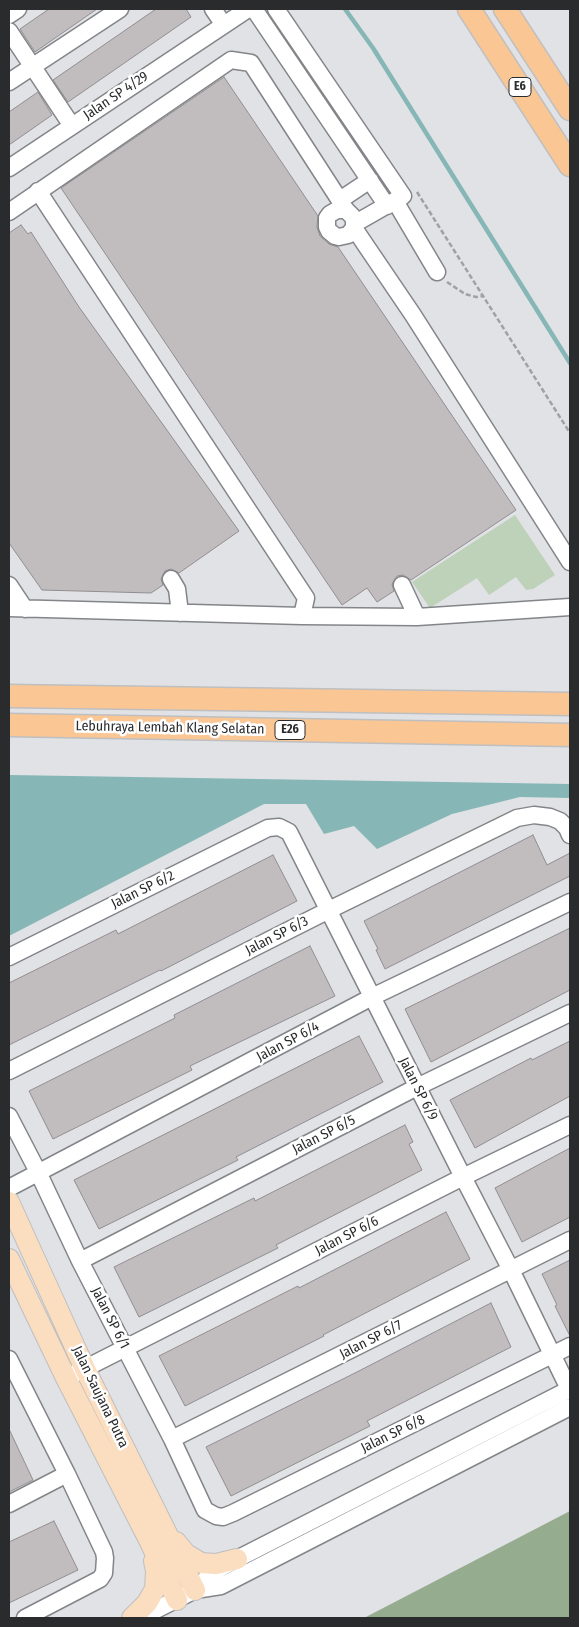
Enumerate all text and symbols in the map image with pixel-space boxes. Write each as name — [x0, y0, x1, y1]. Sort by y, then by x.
street label: Jalan SP 4/29 — [80, 68, 152, 124]
road number: E6 — [509, 77, 531, 96]
street label: Lebuhraya Lembah Klang Selatan — [75, 718, 265, 738]
road number: E26 — [275, 720, 305, 740]
street label: Jalan SP 6/2 — [109, 868, 177, 912]
street label: Jalan SP 6/3 — [243, 913, 311, 959]
street label: Jalan SP 6/4 — [254, 1018, 322, 1066]
street label: Jalan SP 6/9 — [395, 1055, 441, 1123]
street label: Jalan SP 6/5 — [290, 1112, 358, 1158]
street label: Jalan SP 6/6 — [312, 1213, 382, 1259]
street label: Jalan SP 6/1 — [87, 1284, 133, 1352]
street label: Jalan SP 6/7 — [337, 1317, 405, 1363]
street label: Jalan Saujana Putra — [68, 1343, 132, 1451]
street label: Jalan SP 6/8 — [358, 1411, 428, 1457]

